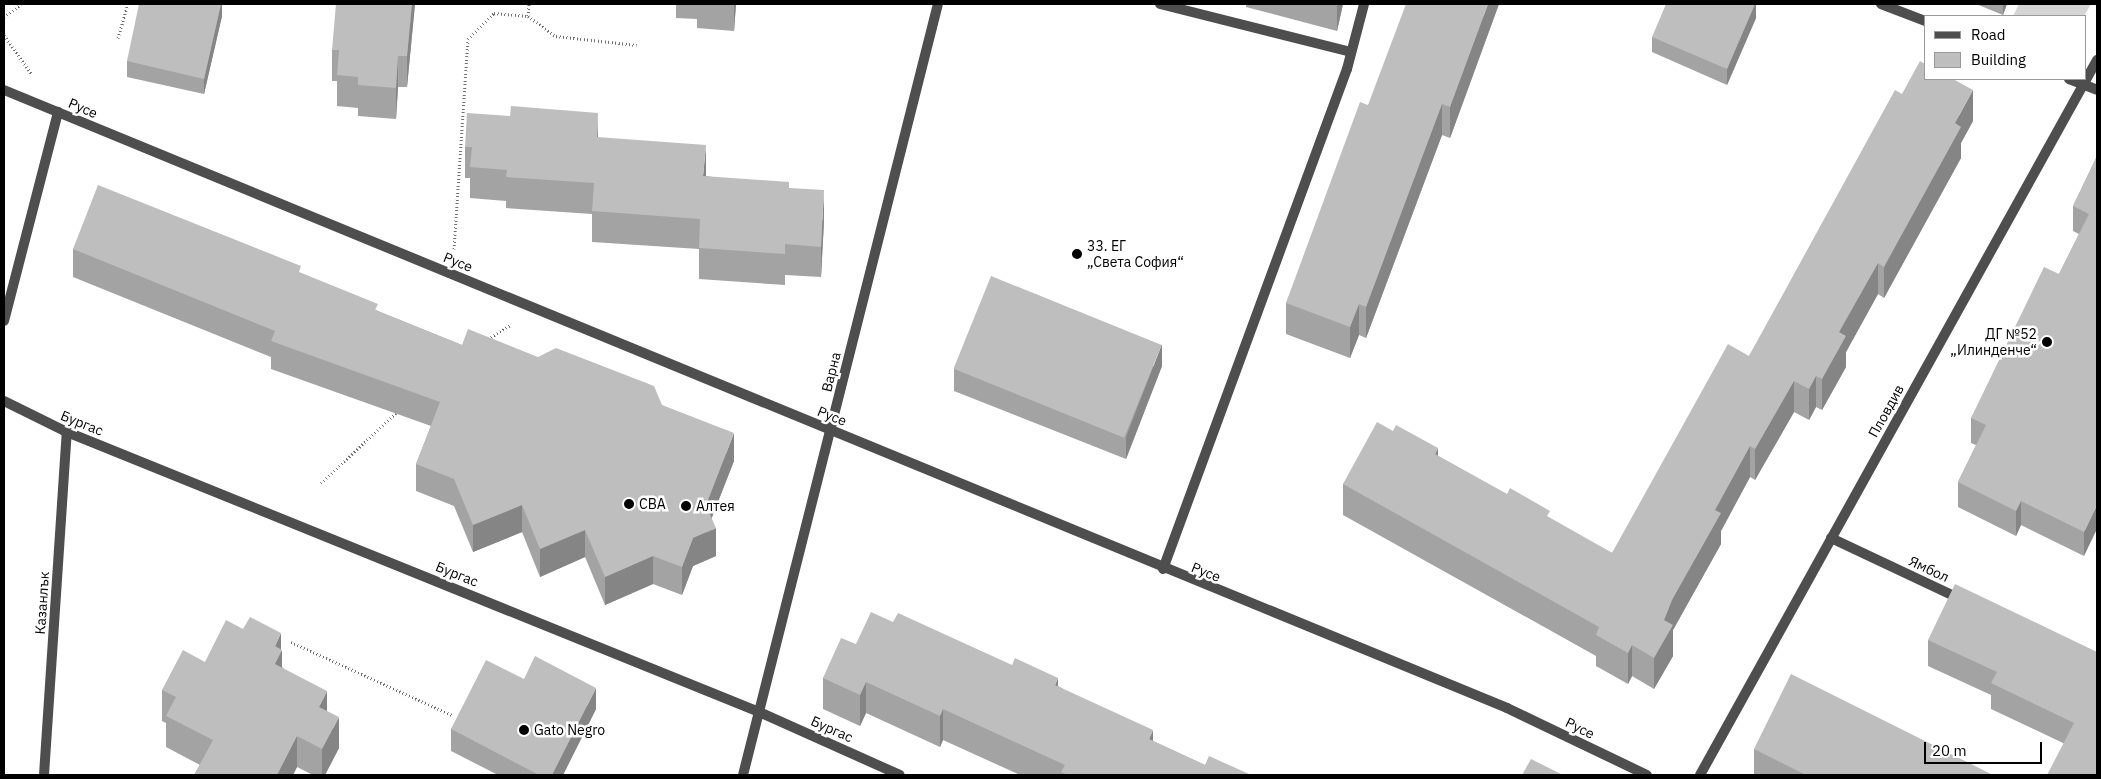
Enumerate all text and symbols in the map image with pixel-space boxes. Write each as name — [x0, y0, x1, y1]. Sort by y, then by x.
legend — [1924, 15, 2086, 80]
text: Road — [1971, 25, 2006, 44]
text: Building — [1971, 50, 2026, 69]
street label: Русе — [66, 94, 100, 122]
place label: 33. ЕГ „Света София“ — [1087, 238, 1184, 270]
marker: 33. ЕГ „Света София“ — [1071, 248, 1083, 260]
street label: Русе — [441, 249, 475, 275]
place label: ДГ №52 „Илинденче“ — [1950, 326, 2037, 358]
marker: ДГ №52 „Илинденче“ — [2041, 336, 2053, 348]
street label: Варна — [818, 350, 844, 394]
street label: Пловдив — [1865, 382, 1907, 440]
street label: Русе — [815, 403, 849, 429]
street label: Бургас — [58, 407, 106, 439]
place label: CBA — [639, 496, 666, 512]
marker: CBA — [623, 498, 635, 510]
place label: Алтея — [696, 498, 735, 514]
marker: Алтея — [680, 500, 692, 512]
street label: Ямбол — [1906, 552, 1952, 586]
street label: Бургас — [433, 558, 481, 590]
street label: Русе — [1189, 559, 1223, 585]
street label: Казанлък — [31, 571, 53, 635]
street label: Бургас — [808, 712, 856, 746]
street label: Русе — [1563, 714, 1597, 742]
place label: Gato Negro — [534, 722, 605, 738]
marker: Gato Negro — [518, 724, 530, 736]
scale bar — [1926, 732, 2044, 764]
text: 20 m — [1932, 741, 1967, 760]

